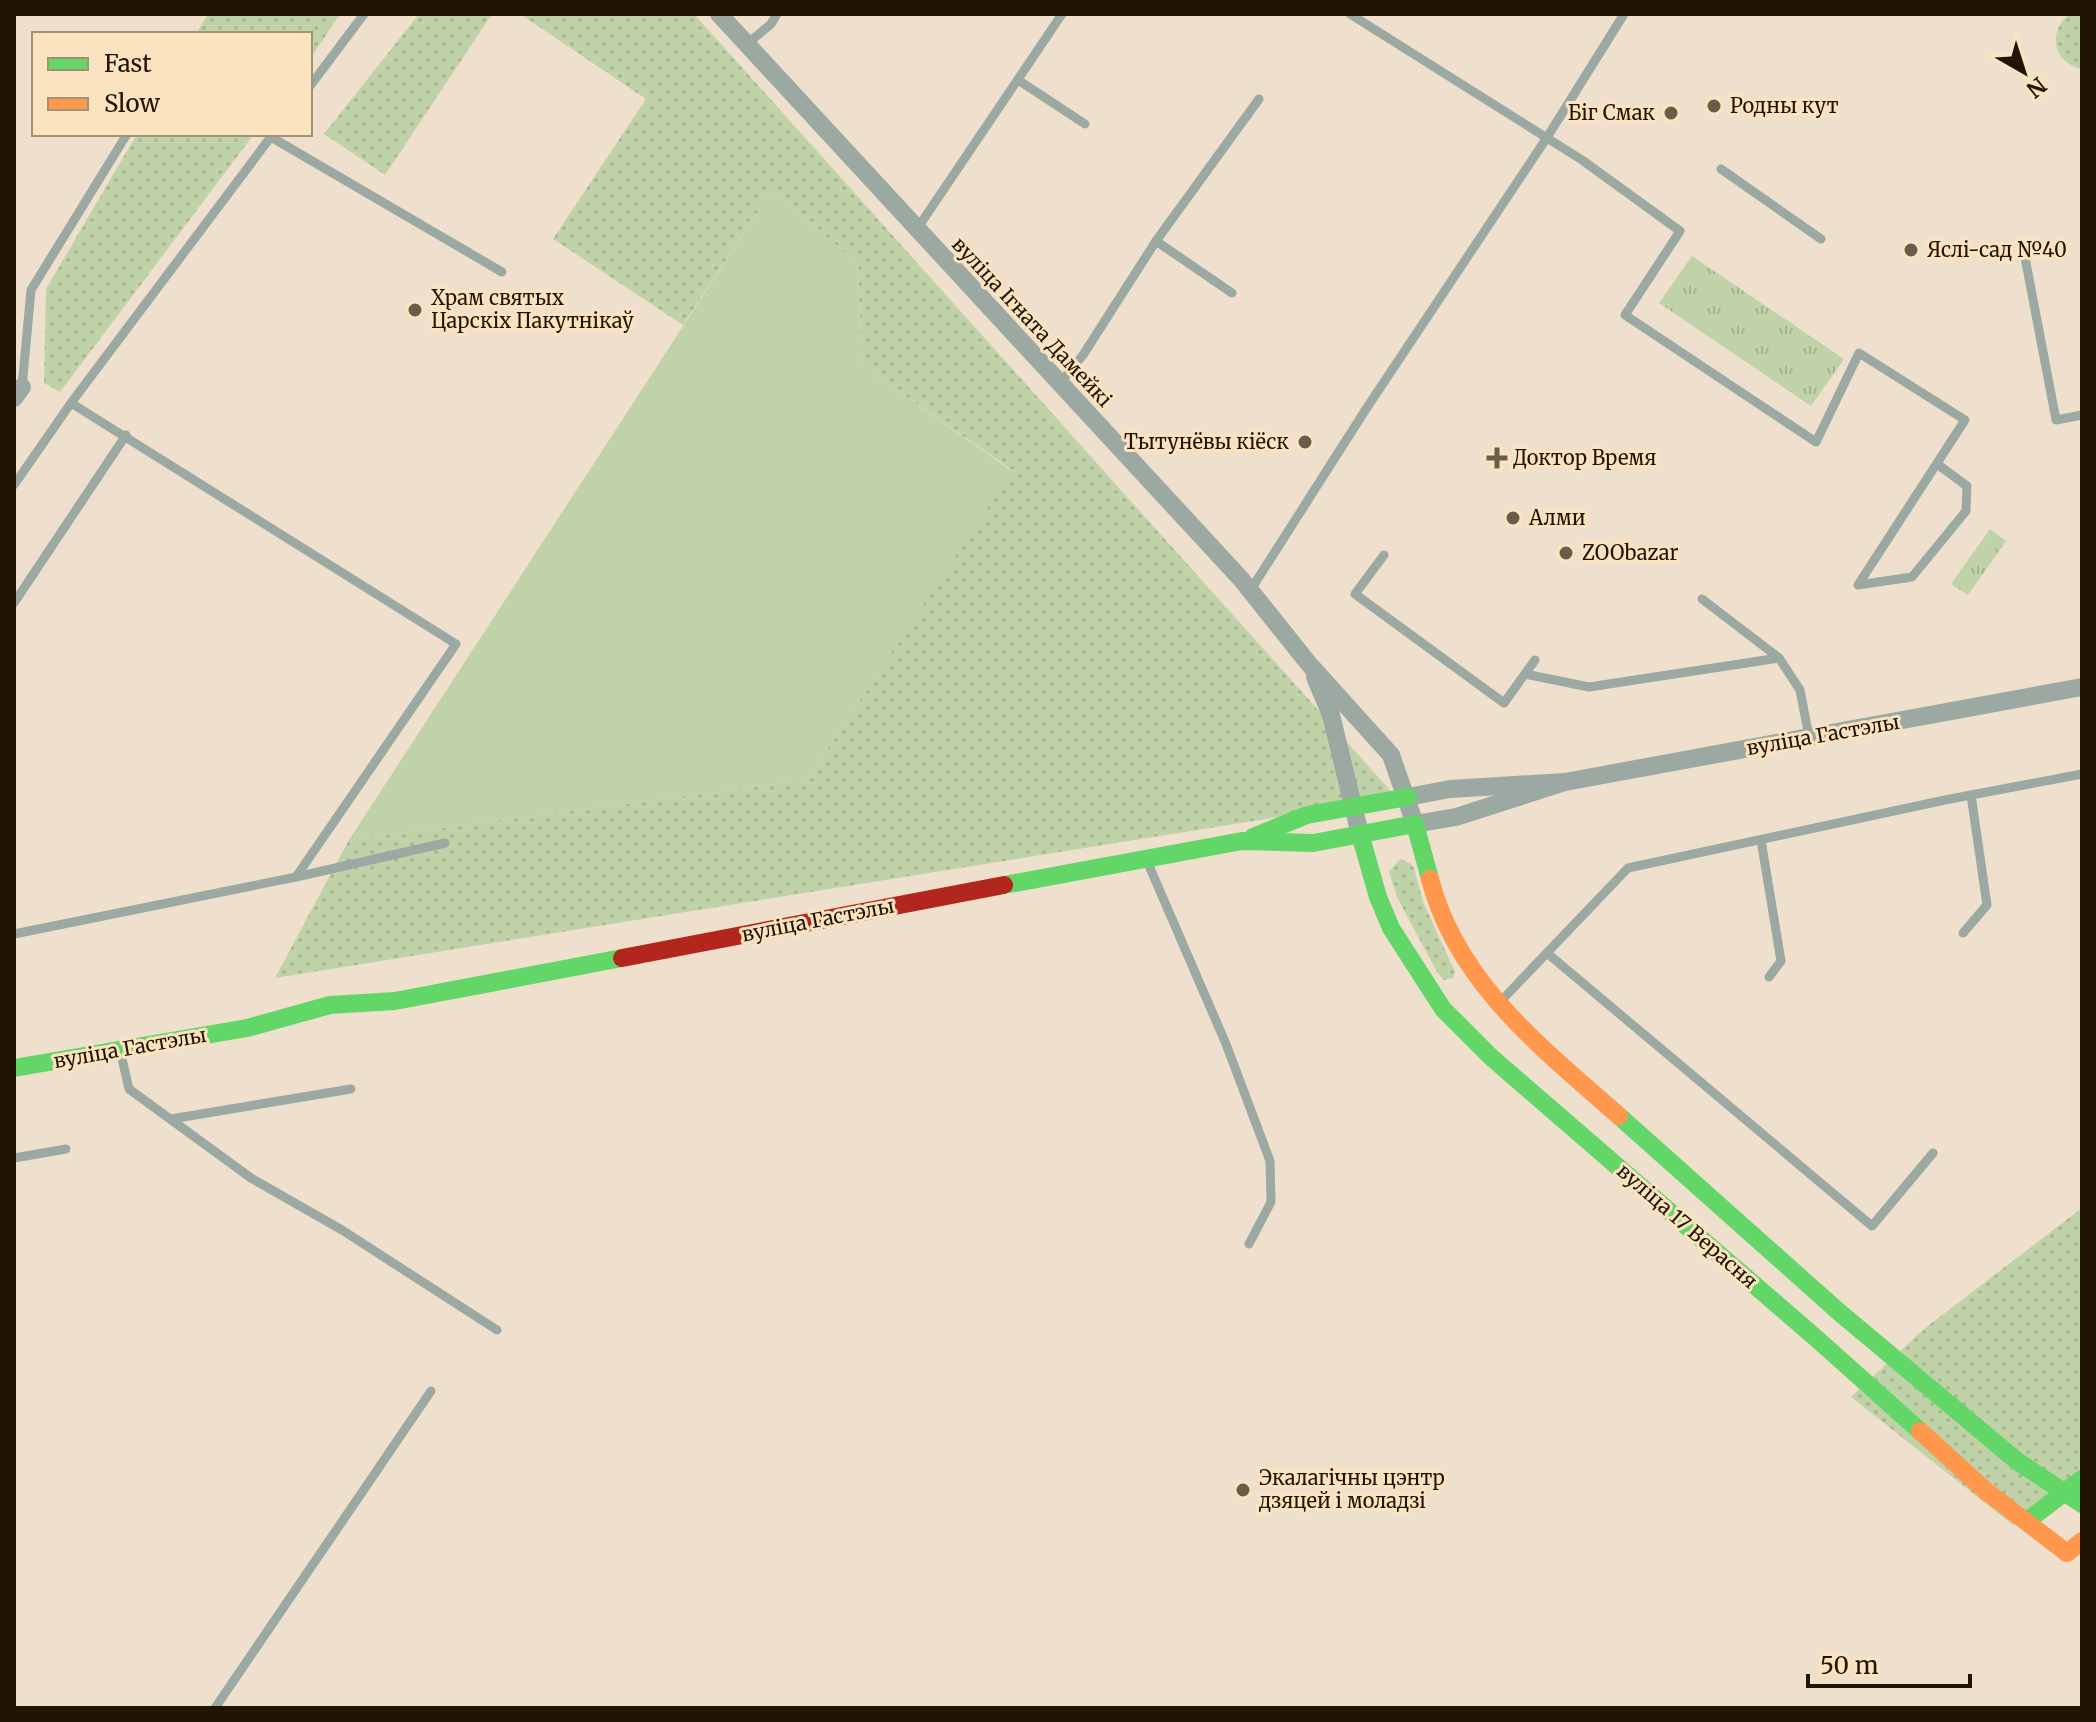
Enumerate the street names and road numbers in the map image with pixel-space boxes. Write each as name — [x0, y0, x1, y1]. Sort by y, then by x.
street label: вуліца Ігната Дамейкі — [947, 232, 1118, 412]
street label: вуліца Гастэлы — [1744, 709, 1901, 760]
street label: вуліца Гастэлы — [740, 892, 896, 947]
street label: вуліца Гастэлы — [51, 1022, 208, 1073]
street label: вуліца 17 Верасня — [1612, 1158, 1763, 1293]

